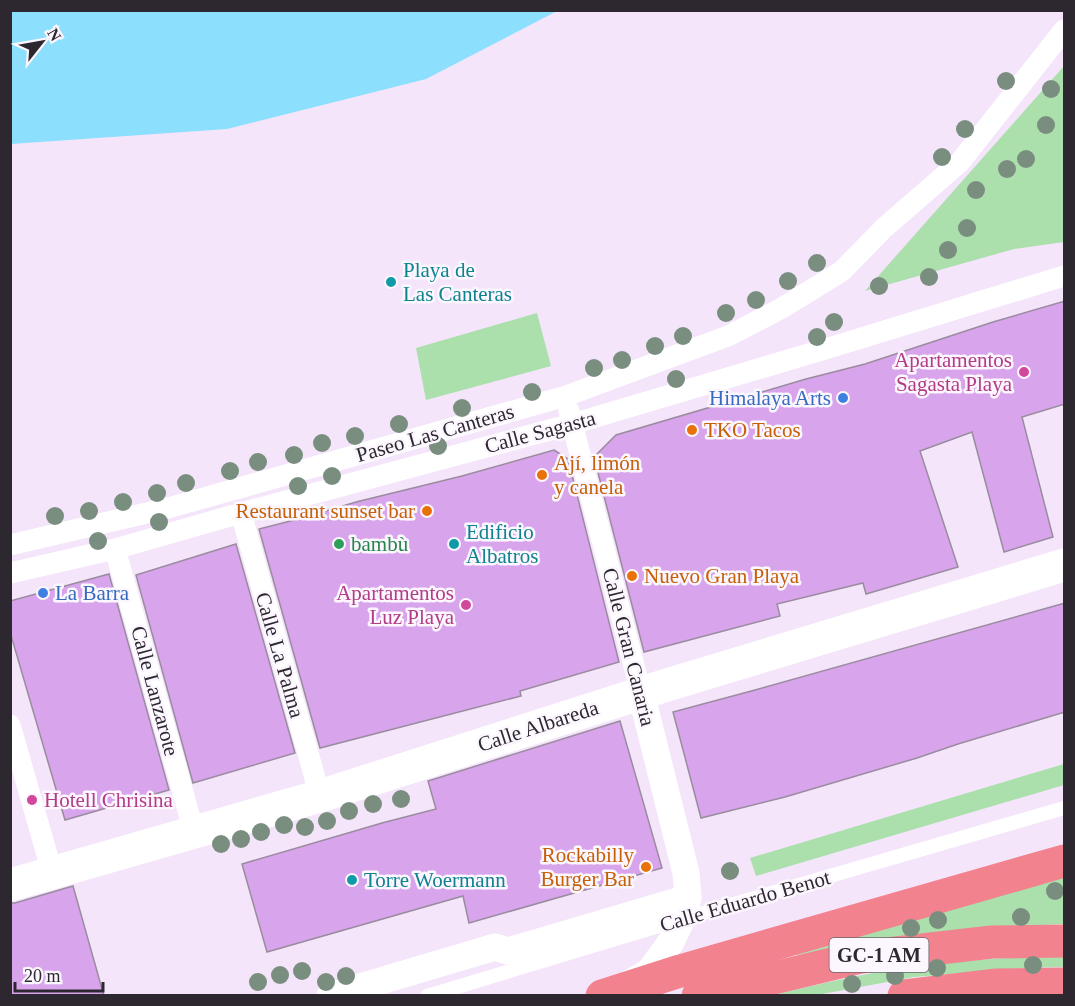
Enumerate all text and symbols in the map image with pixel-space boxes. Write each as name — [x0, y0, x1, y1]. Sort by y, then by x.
north arrow — [12, 12, 72, 72]
text: N — [44, 25, 65, 44]
place label: Playa de Las Canteras — [403, 258, 512, 306]
marker: Playa de Las Canteras — [384, 275, 398, 289]
place label: Apartamentos Sagasta Playa — [894, 348, 1013, 396]
marker: Apartamentos Sagasta Playa — [1017, 365, 1031, 379]
place label: Himalaya Arts — [709, 386, 831, 410]
marker: Himalaya Arts — [836, 391, 850, 405]
street label: Paseo Las Canteras — [353, 399, 517, 467]
street label: Calle Sagasta — [482, 406, 599, 458]
place label: TKO Tacos — [704, 418, 801, 442]
marker: TKO Tacos — [685, 423, 699, 437]
place label: Ají, limón y canela — [554, 451, 641, 499]
marker: Ají, limón y canela — [535, 468, 549, 482]
place label: Restaurant sunset bar — [235, 499, 415, 523]
marker: Restaurant sunset bar — [420, 504, 434, 518]
place label: Edificio Albatros — [466, 520, 538, 568]
place label: bambù — [351, 532, 409, 556]
marker: bambù — [332, 537, 346, 551]
marker: Edificio Albatros — [447, 537, 461, 551]
place label: Nuevo Gran Playa — [644, 564, 800, 588]
street label: Calle Gran Canaria — [598, 565, 660, 729]
marker: Nuevo Gran Playa — [625, 569, 639, 583]
place label: La Barra — [55, 581, 130, 605]
place label: Apartamentos Luz Playa — [336, 581, 455, 629]
marker: La Barra — [36, 586, 50, 600]
street label: Calle La Palma — [251, 589, 310, 721]
marker: Apartamentos Luz Playa — [459, 598, 473, 612]
street label: Calle Lanzarote — [126, 623, 184, 759]
street label: Calle Albareda — [475, 695, 602, 757]
place label: Hotell Chrisina — [44, 788, 174, 812]
marker: Hotell Chrisina — [25, 793, 39, 807]
place label: Rockabilly Burger Bar — [540, 843, 634, 891]
marker: Rockabilly Burger Bar — [639, 860, 653, 874]
street label: Calle Eduardo Benot — [657, 865, 833, 937]
place label: Torre Woermann — [364, 868, 506, 892]
marker: Torre Woermann — [345, 873, 359, 887]
road number: GC-1 AM — [830, 938, 928, 972]
scale bar — [15, 955, 104, 993]
text: 20 m — [24, 966, 61, 986]

